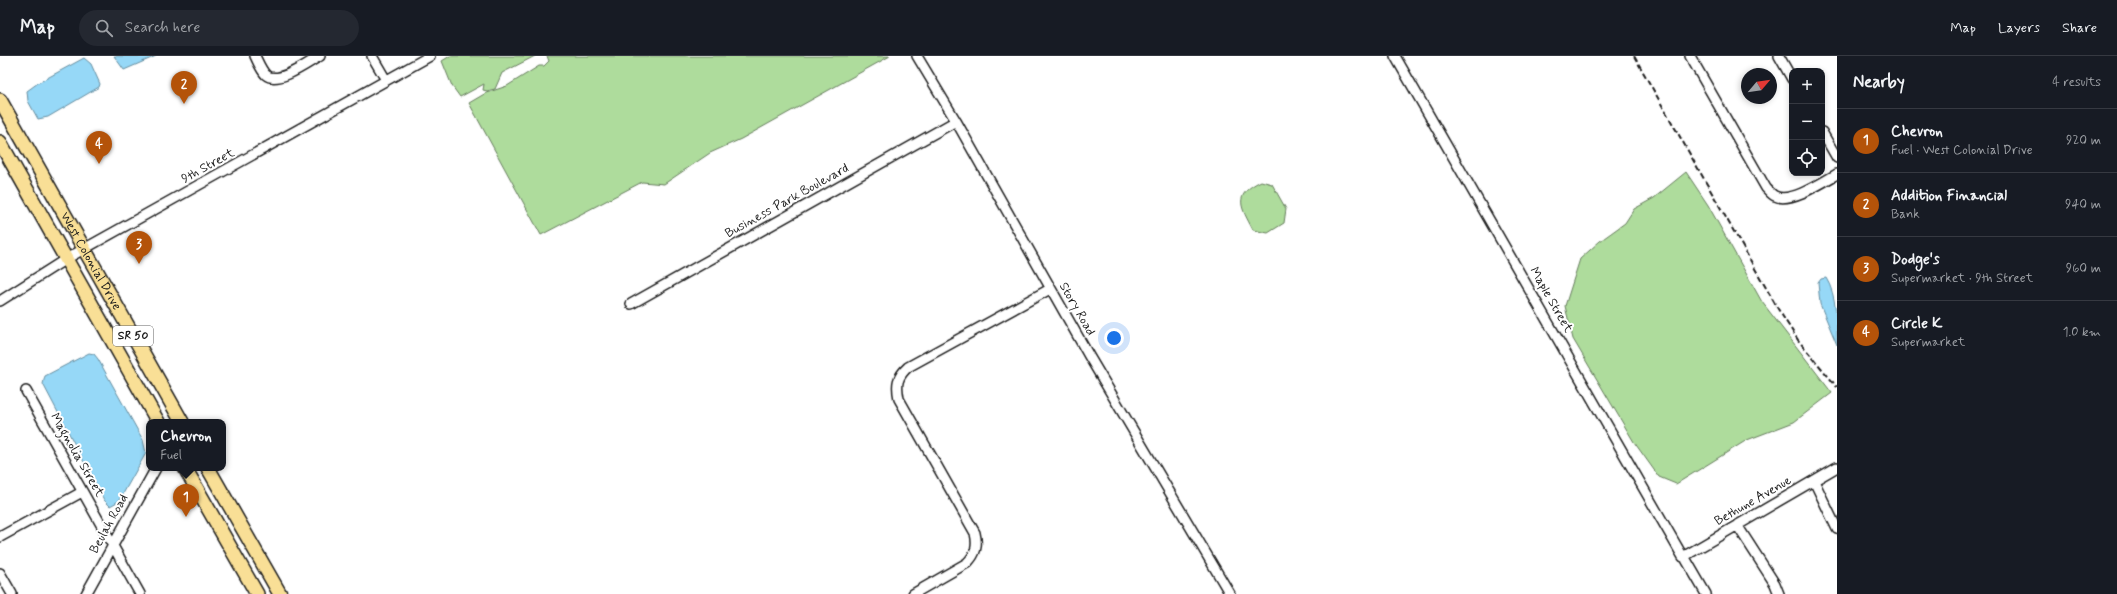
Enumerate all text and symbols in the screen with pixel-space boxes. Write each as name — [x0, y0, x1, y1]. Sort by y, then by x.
search box — [79, 10, 359, 46]
text: Map — [20, 15, 55, 40]
icon: search — [93, 17, 115, 39]
text: Search here — [125, 18, 200, 38]
text: Map — [1950, 19, 1976, 37]
text: Layers — [1998, 19, 2040, 37]
text: Share — [2062, 19, 2097, 37]
north arrow — [1741, 68, 1777, 104]
map controls — [1789, 68, 1825, 176]
button: + — [1789, 68, 1825, 104]
pin: 2 — [171, 71, 197, 104]
text: Nearby — [1853, 71, 1905, 93]
text: 4 results — [2052, 74, 2101, 91]
button: − — [1789, 104, 1825, 140]
text: Chevron — [1891, 122, 1943, 142]
pin: 4 — [86, 131, 112, 164]
text: 1 — [1863, 132, 1869, 149]
text: 920 m — [2066, 132, 2101, 149]
button: locate — [1789, 140, 1825, 176]
text: Fuel · West Colonial Drive — [1891, 142, 2033, 159]
street label: 9th Street — [178, 144, 238, 188]
street label: Business Park Boulevard — [722, 160, 852, 242]
text: Addition Financial — [1891, 186, 2007, 206]
text: 2 — [1863, 196, 1869, 213]
text: 940 m — [2065, 196, 2101, 213]
text: Bank — [1891, 206, 1920, 223]
street label: West Colonial Drive — [57, 209, 126, 313]
pin: 3 — [126, 231, 152, 264]
text: Dodge's — [1891, 250, 1940, 270]
text: 3 — [1863, 260, 1869, 277]
text: 960 m — [2066, 260, 2101, 277]
street label: Maple Street — [1525, 264, 1577, 336]
text: Supermarket · 9th Street — [1891, 270, 2033, 287]
street label: Story Road — [1055, 279, 1099, 339]
text: Circle K — [1891, 314, 1942, 334]
text: 4 — [1862, 324, 1870, 341]
text: 1.0 km — [2063, 324, 2101, 341]
road number: SR 50 — [113, 326, 153, 346]
your location — [1104, 328, 1124, 348]
text: Supermarket — [1891, 334, 1965, 351]
street label: Magnolia Street — [44, 410, 108, 501]
popup — [146, 419, 226, 471]
text: Chevron — [160, 427, 212, 447]
text: Fuel — [160, 447, 182, 464]
street label: Bethune Avenue — [1711, 472, 1795, 530]
pin: 1 — [173, 484, 199, 517]
street label: Beulah Road — [86, 491, 132, 557]

